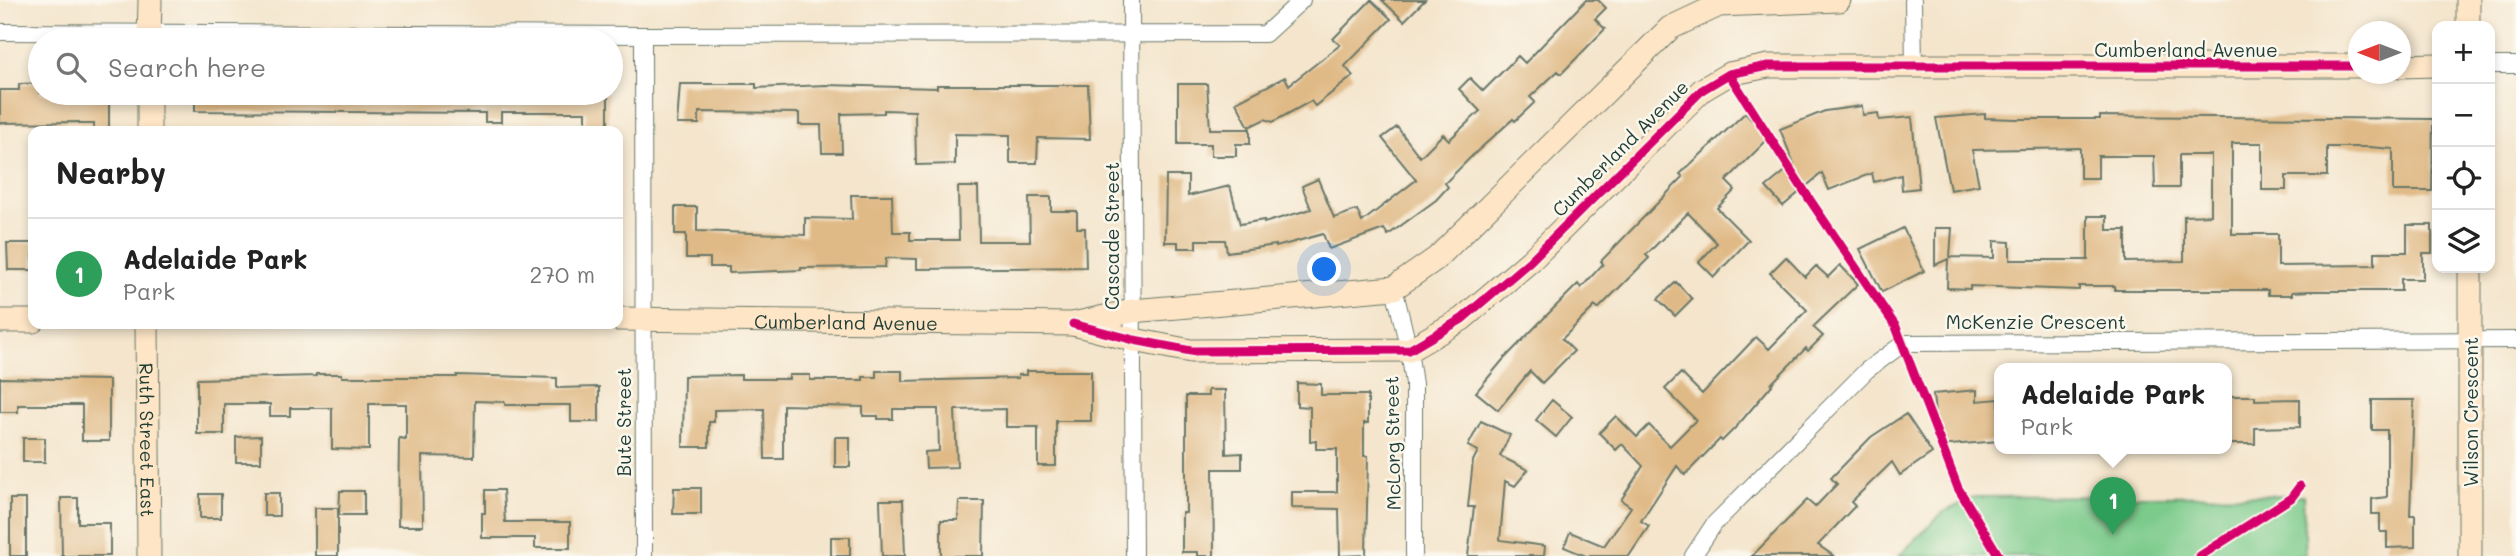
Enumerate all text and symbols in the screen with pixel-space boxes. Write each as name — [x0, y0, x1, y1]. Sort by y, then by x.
north arrow — [2348, 21, 2411, 84]
map controls — [2432, 21, 2495, 273]
button: + — [2432, 21, 2495, 84]
search box — [28, 28, 623, 105]
street label: Cumberland Avenue — [2094, 37, 2278, 62]
icon: search — [52, 48, 90, 86]
text: Search here — [108, 50, 266, 84]
street label: Cumberland Avenue — [1546, 74, 1694, 222]
button: − — [2432, 84, 2495, 147]
button: locate — [2432, 147, 2495, 210]
text: Nearby — [56, 152, 166, 192]
street label: Cascade Street — [1099, 162, 1124, 310]
button: layers — [2432, 210, 2495, 273]
text: Adelaide Park — [123, 242, 307, 276]
your location — [1307, 252, 1341, 286]
text: 1 — [74, 259, 84, 289]
text: 270 m — [530, 259, 595, 289]
text: Park — [123, 276, 175, 306]
street label: Cumberland Avenue — [754, 308, 938, 335]
street label: McKenzie Crescent — [1946, 309, 2126, 334]
street label: Wilson Crescent — [2458, 337, 2483, 487]
street label: Ruth Street East — [135, 363, 161, 517]
popup — [1994, 363, 2232, 454]
street label: Bute Street — [611, 368, 636, 476]
street label: McLorg Street — [1378, 375, 1406, 511]
text: Adelaide Park — [2021, 377, 2205, 411]
text: Park — [2021, 411, 2073, 441]
pin: 1 — [2090, 477, 2136, 535]

